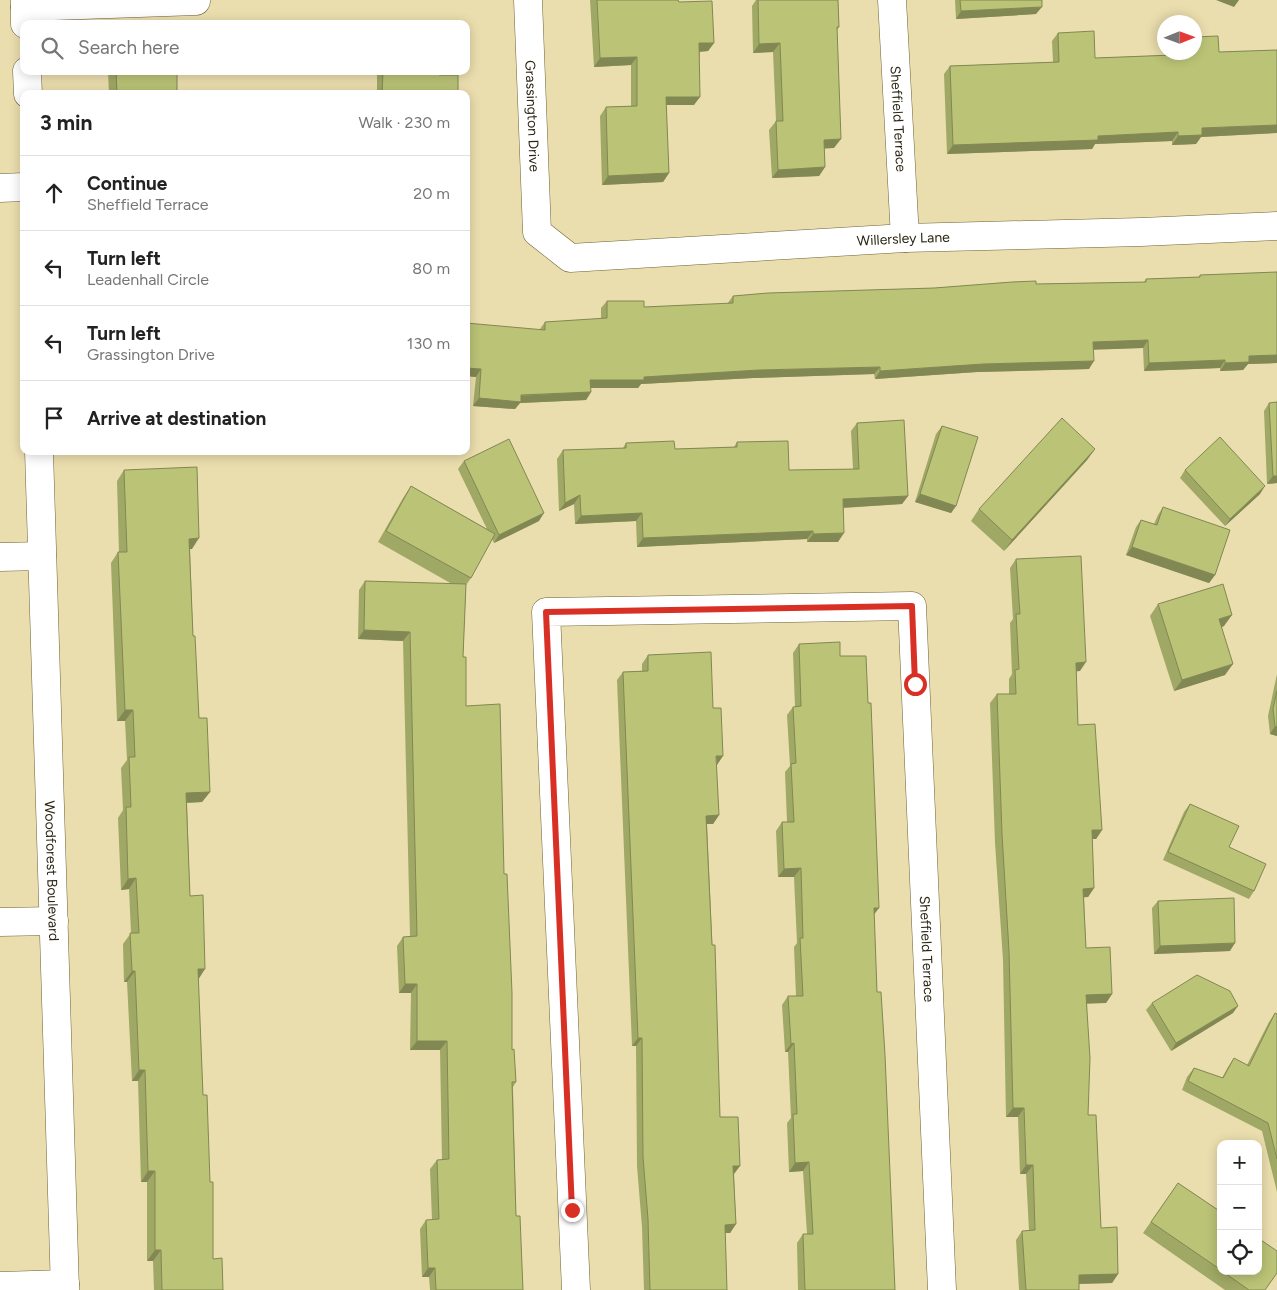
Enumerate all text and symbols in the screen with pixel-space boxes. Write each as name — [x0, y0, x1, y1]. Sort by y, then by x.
north arrow — [1157, 15, 1202, 60]
search box — [20, 20, 470, 75]
icon: search — [38, 34, 66, 62]
text: Search here — [78, 36, 180, 59]
street label: Grassington Drive — [521, 60, 543, 173]
street label: Sheffield Terrace — [887, 65, 909, 173]
text: 3 min — [40, 110, 92, 135]
text: Walk · 230 m — [358, 113, 450, 132]
text: Continue — [87, 172, 167, 195]
icon: ahead — [40, 179, 68, 207]
text: 20 m — [413, 184, 450, 203]
text: Sheffield Terrace — [87, 195, 209, 214]
street label: Willersley Lane — [856, 229, 950, 250]
text: Turn left — [87, 247, 161, 270]
icon: left — [40, 254, 68, 282]
text: 80 m — [412, 259, 450, 278]
text: Leadenhall Circle — [87, 270, 209, 289]
text: Turn left — [87, 322, 161, 345]
icon: left — [40, 329, 68, 357]
text: 130 m — [407, 334, 450, 353]
text: Grassington Drive — [87, 345, 215, 364]
icon: arrive — [40, 404, 68, 432]
text: Arrive at destination — [87, 407, 266, 430]
route start — [904, 673, 927, 696]
street label: Woodforest Boulevard — [41, 800, 62, 941]
street label: Sheffield Terrace — [916, 895, 937, 1003]
map controls — [1217, 1140, 1262, 1275]
button: + — [1217, 1140, 1262, 1185]
button: − — [1217, 1185, 1262, 1230]
route end — [561, 1199, 584, 1222]
button: locate — [1217, 1230, 1262, 1275]

